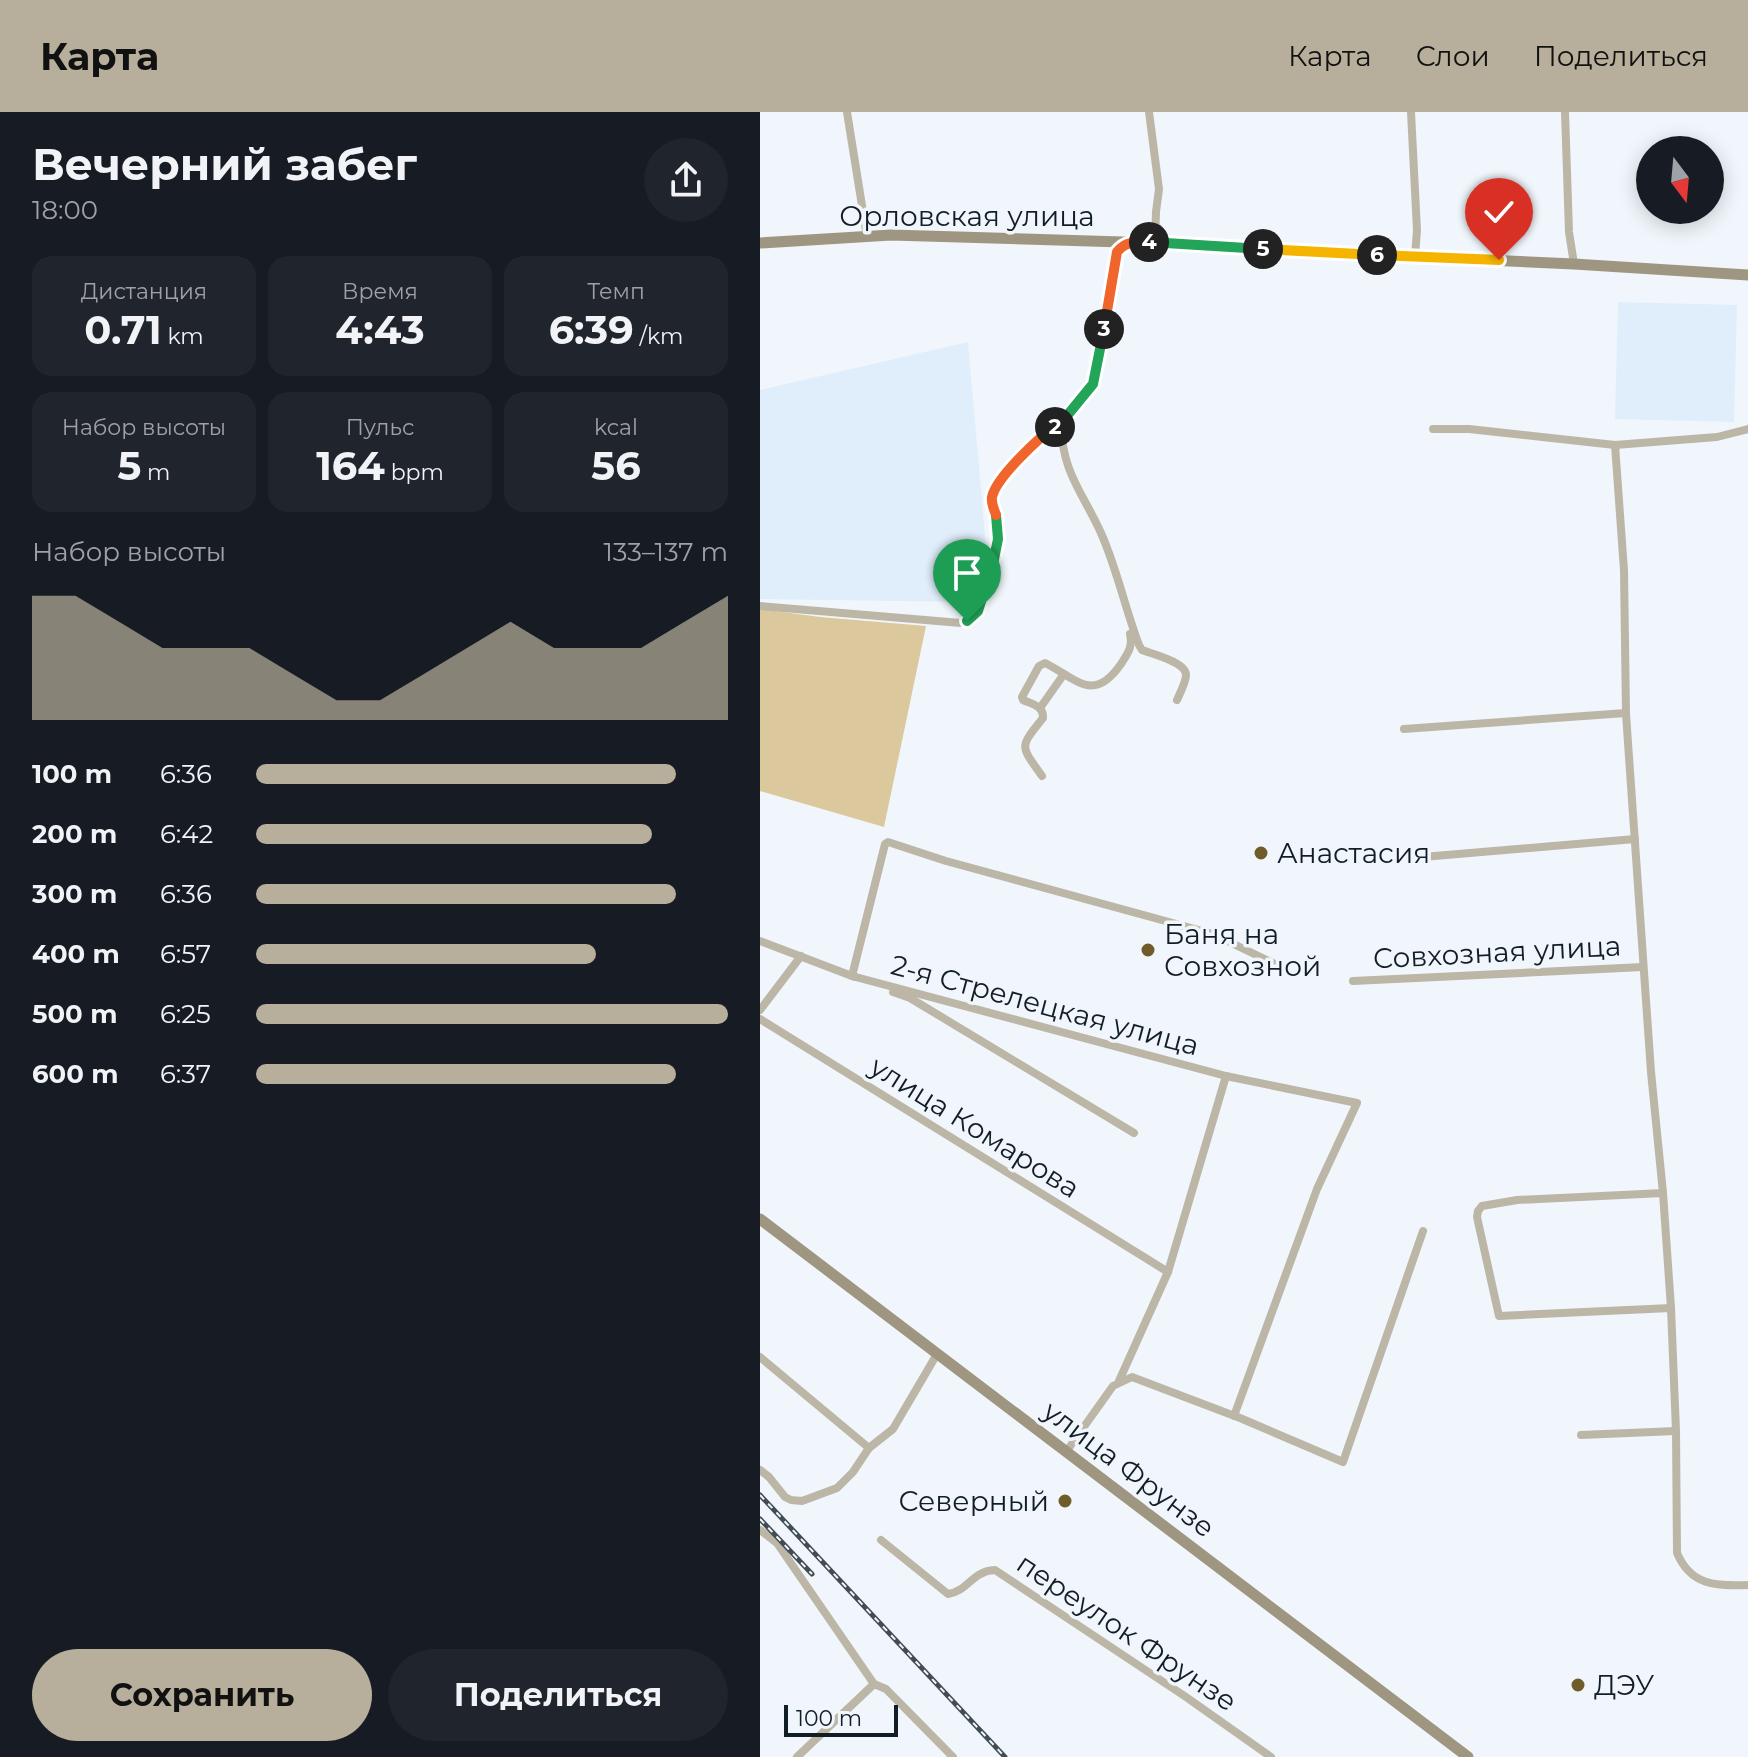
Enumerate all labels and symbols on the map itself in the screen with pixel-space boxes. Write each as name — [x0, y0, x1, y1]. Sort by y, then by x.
north arrow — [1636, 136, 1724, 224]
pin — [1465, 178, 1533, 260]
street label: Орловская улица — [839, 199, 1095, 233]
pin: 4 — [1129, 222, 1169, 262]
pin: 5 — [1243, 229, 1283, 269]
pin: 6 — [1357, 235, 1397, 275]
pin: 3 — [1084, 309, 1124, 349]
pin: 2 — [1035, 407, 1075, 447]
pin — [933, 539, 1001, 621]
place label: Анастасия — [1277, 836, 1430, 870]
marker: Анастасия — [1252, 844, 1270, 862]
place label: Баня на Совхозной — [1164, 917, 1321, 983]
street label: Совхозная улица — [1372, 929, 1622, 975]
marker: Баня на Совхозной — [1139, 941, 1157, 959]
street label: 2-я Стрелецкая улица — [887, 948, 1203, 1062]
street label: улица Комарова — [863, 1048, 1086, 1205]
street label: улица Фрунзе — [1036, 1393, 1221, 1545]
place label: Северный — [899, 1484, 1049, 1518]
marker: Северный — [1056, 1492, 1074, 1510]
street label: переулок Фрунзе — [1011, 1546, 1243, 1718]
place label: ДЭУ — [1594, 1668, 1654, 1702]
marker: ДЭУ — [1569, 1676, 1587, 1694]
scale bar — [784, 1701, 898, 1737]

